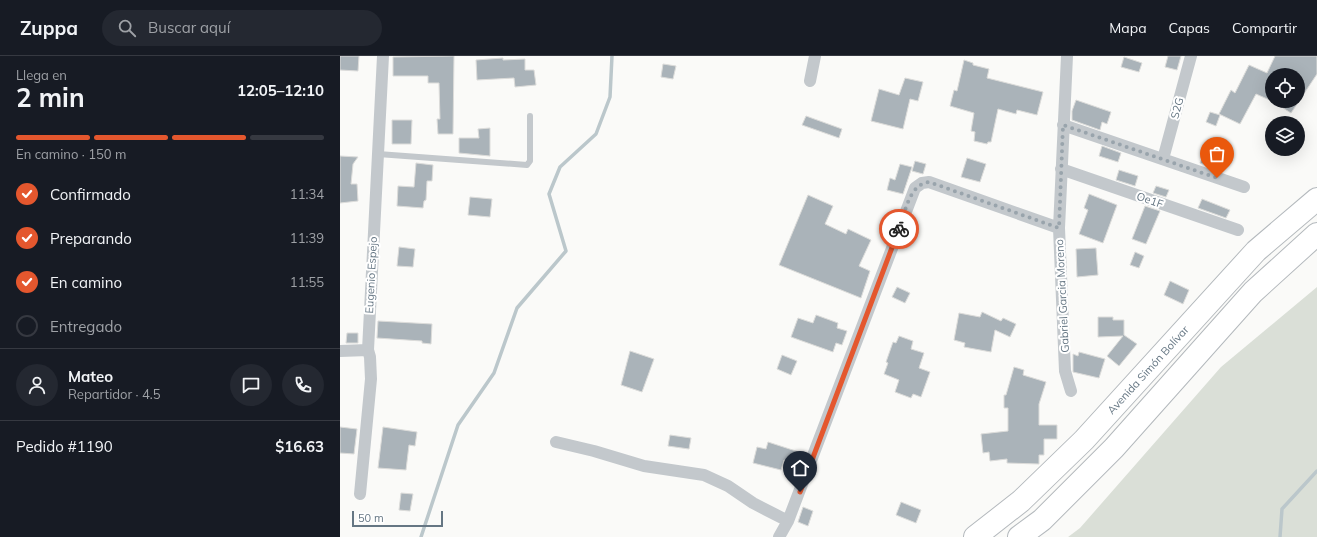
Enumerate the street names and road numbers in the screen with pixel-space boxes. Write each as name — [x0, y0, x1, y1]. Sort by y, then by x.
street label: S2G — [1167, 96, 1187, 120]
street label: Oe1F — [1135, 189, 1165, 211]
street label: Eugenio Espejo — [362, 236, 380, 314]
street label: Gabriel Garcia Moreno — [1052, 239, 1072, 353]
street label: Avenida Simón Bolívar — [1104, 323, 1192, 417]

